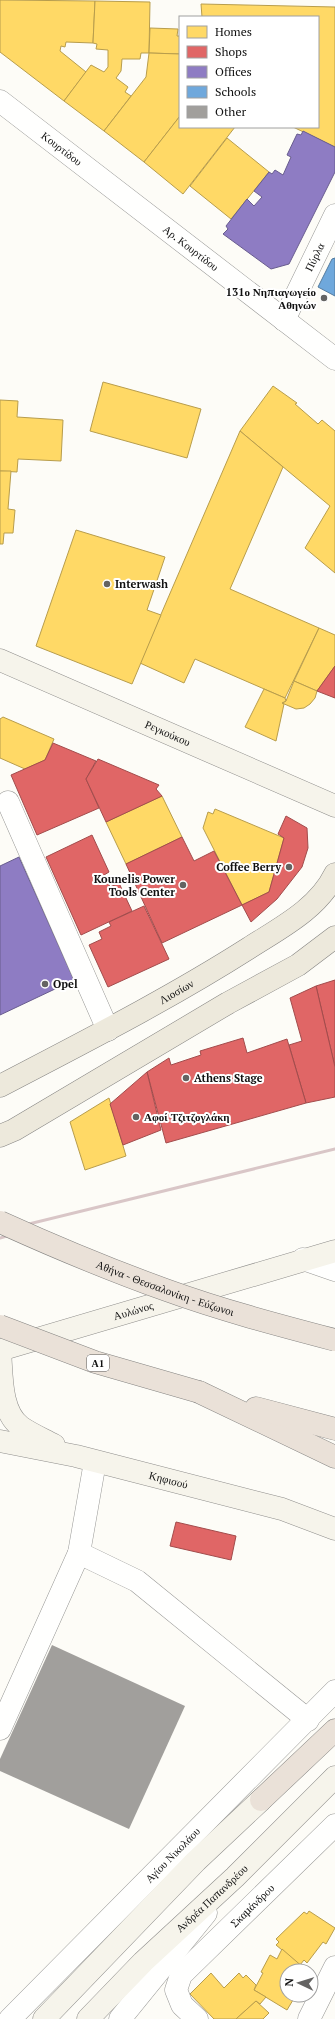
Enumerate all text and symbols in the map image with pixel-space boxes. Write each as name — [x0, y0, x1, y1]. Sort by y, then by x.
legend — [179, 16, 319, 128]
text: Homes — [215, 24, 252, 39]
text: Shops — [215, 44, 247, 59]
text: Offices — [215, 64, 252, 79]
text: Schools — [215, 84, 256, 99]
text: Other — [215, 104, 246, 119]
street label: Κουρτίδου — [39, 128, 85, 169]
street label: Αρ. Κουρτίδου — [160, 222, 222, 274]
street label: Πύρλα — [302, 240, 328, 274]
place label: 131ο Νηπιαγωγείο Αθηνών — [226, 285, 316, 312]
marker: 131ο Νηπιαγωγείο Αθηνών — [319, 293, 329, 303]
place label: Interwash — [115, 577, 168, 591]
marker: Interwash — [102, 579, 112, 589]
street label: Ρεγκούκου — [143, 717, 193, 749]
place label: Coffee Berry — [216, 860, 281, 874]
marker: Coffee Berry — [284, 862, 294, 872]
place label: Kounelis Power Tools Center — [94, 872, 175, 899]
marker: Kounelis Power Tools Center — [178, 880, 188, 890]
street label: Λιοσίων — [157, 976, 196, 1007]
place label: Opel — [53, 977, 78, 991]
marker: Opel — [40, 979, 50, 989]
place label: Athens Stage — [194, 1071, 263, 1085]
marker: Athens Stage — [181, 1073, 191, 1083]
place label: Αφοί Τζιτζογλάκη — [144, 1110, 230, 1124]
marker: Αφοί Τζιτζογλάκη — [131, 1112, 141, 1122]
street label: Αθήνα - Θεσσαλονίκη - Εύζωνοι — [94, 1257, 236, 1319]
street label: Αυλώνος — [112, 1298, 155, 1323]
road number: Α1 — [87, 1355, 109, 1371]
street label: Κηφισού — [147, 1468, 190, 1492]
street label: Αγίου Νικολάου — [142, 1824, 203, 1886]
street label: Ανδρέα Παπανδρέου — [173, 1861, 251, 1935]
street label: Σκαμάνδρου — [227, 1881, 278, 1930]
north arrow — [279, 1963, 319, 2003]
text: N — [282, 1977, 296, 1987]

